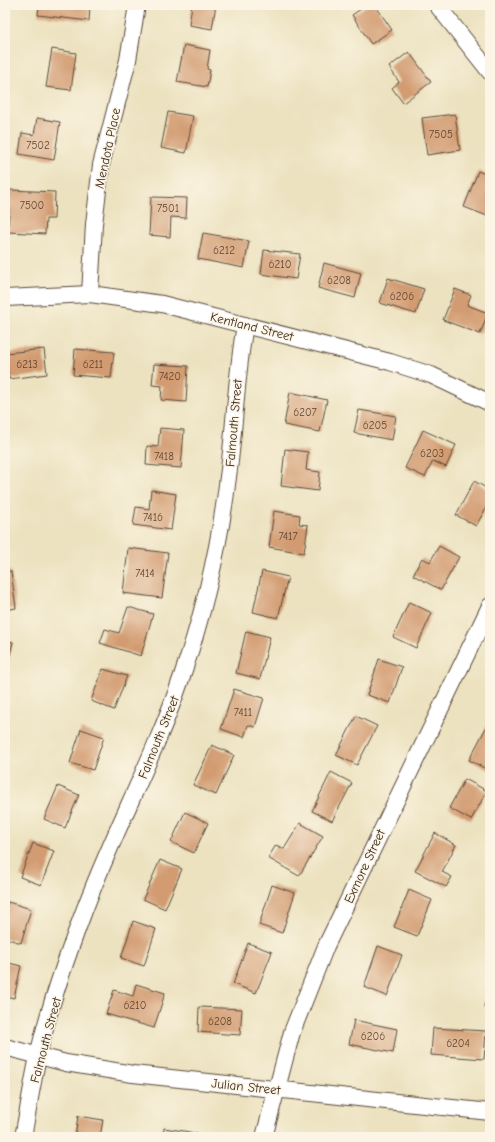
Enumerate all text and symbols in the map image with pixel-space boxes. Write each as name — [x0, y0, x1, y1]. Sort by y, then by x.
street label: Mendota Place — [92, 106, 123, 190]
house number: 7505 — [429, 128, 453, 141]
house number: 7502 — [26, 139, 50, 152]
house number: 7500 — [20, 199, 44, 212]
house number: 7501 — [157, 202, 179, 215]
house number: 6212 — [213, 244, 235, 257]
house number: 6210 — [269, 258, 291, 271]
house number: 6208 — [327, 274, 351, 287]
house number: 6206 — [390, 290, 414, 303]
street label: Kentland Street — [209, 309, 296, 344]
house number: 6213 — [16, 358, 38, 371]
house number: 6211 — [83, 358, 103, 371]
house number: 7420 — [159, 370, 181, 383]
street label: Falmouth Street — [222, 377, 245, 468]
house number: 6207 — [293, 406, 317, 419]
house number: 6205 — [363, 419, 387, 432]
house number: 6203 — [420, 447, 444, 460]
house number: 7418 — [154, 450, 174, 463]
house number: 7416 — [143, 511, 163, 524]
house number: 7417 — [278, 530, 298, 543]
house number: 7414 — [135, 567, 155, 580]
street label: Falmouth Street — [135, 692, 182, 781]
house number: 7411 — [234, 706, 252, 719]
street label: Exmore Street — [341, 826, 389, 906]
street label: Falmouth Street — [27, 994, 64, 1085]
house number: 6210 — [124, 999, 146, 1012]
house number: 6208 — [208, 1015, 232, 1028]
house number: 6206 — [361, 1030, 385, 1043]
house number: 6204 — [446, 1037, 470, 1050]
street label: Julian Street — [211, 1075, 282, 1098]

